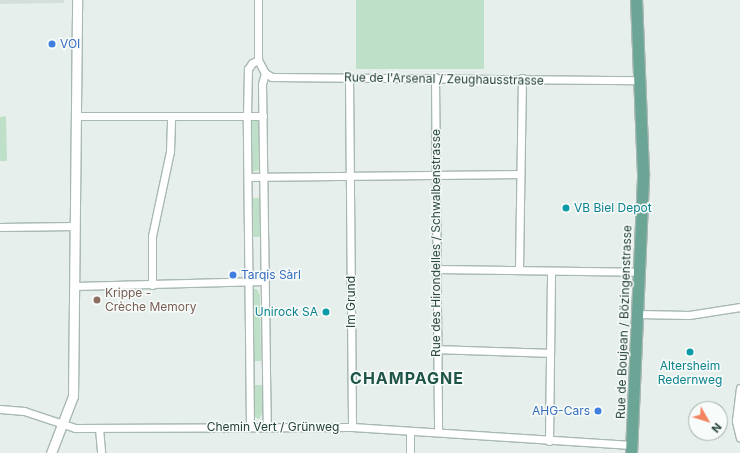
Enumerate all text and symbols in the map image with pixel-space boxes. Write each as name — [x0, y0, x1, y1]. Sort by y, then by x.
place label: VOI — [60, 37, 80, 51]
marker: VOI — [47, 39, 57, 49]
street label: Rue de l'Arsenal / Zeughausstrasse — [344, 70, 544, 88]
street label: Rue des Hirondelles / Schwalbenstrasse — [429, 129, 443, 357]
place label: VB Biel Depot — [574, 201, 652, 215]
marker: VB Biel Depot — [561, 203, 571, 213]
street label: Rue de Boujean / Bözingenstrasse — [613, 225, 635, 419]
place label: Tarqis Sàrl — [241, 268, 301, 282]
marker: Tarqis Sàrl — [228, 270, 238, 280]
street label: Im Grund — [344, 276, 358, 328]
place label: Krippe - Crèche Memory — [105, 286, 196, 314]
marker: Krippe - Crèche Memory — [92, 295, 102, 305]
place label: Unirock SA — [255, 305, 318, 319]
marker: Unirock SA — [321, 307, 331, 317]
marker: Altersheim Redernweg — [685, 347, 695, 357]
place label: Altersheim Redernweg — [658, 359, 722, 387]
district label: CHAMPAGNE — [350, 368, 464, 388]
north arrow — [688, 401, 728, 441]
place label: AHG-Cars — [532, 404, 590, 418]
marker: AHG-Cars — [593, 406, 603, 416]
street label: Chemin Vert / Grünweg — [207, 420, 339, 434]
text: N — [708, 420, 725, 436]

